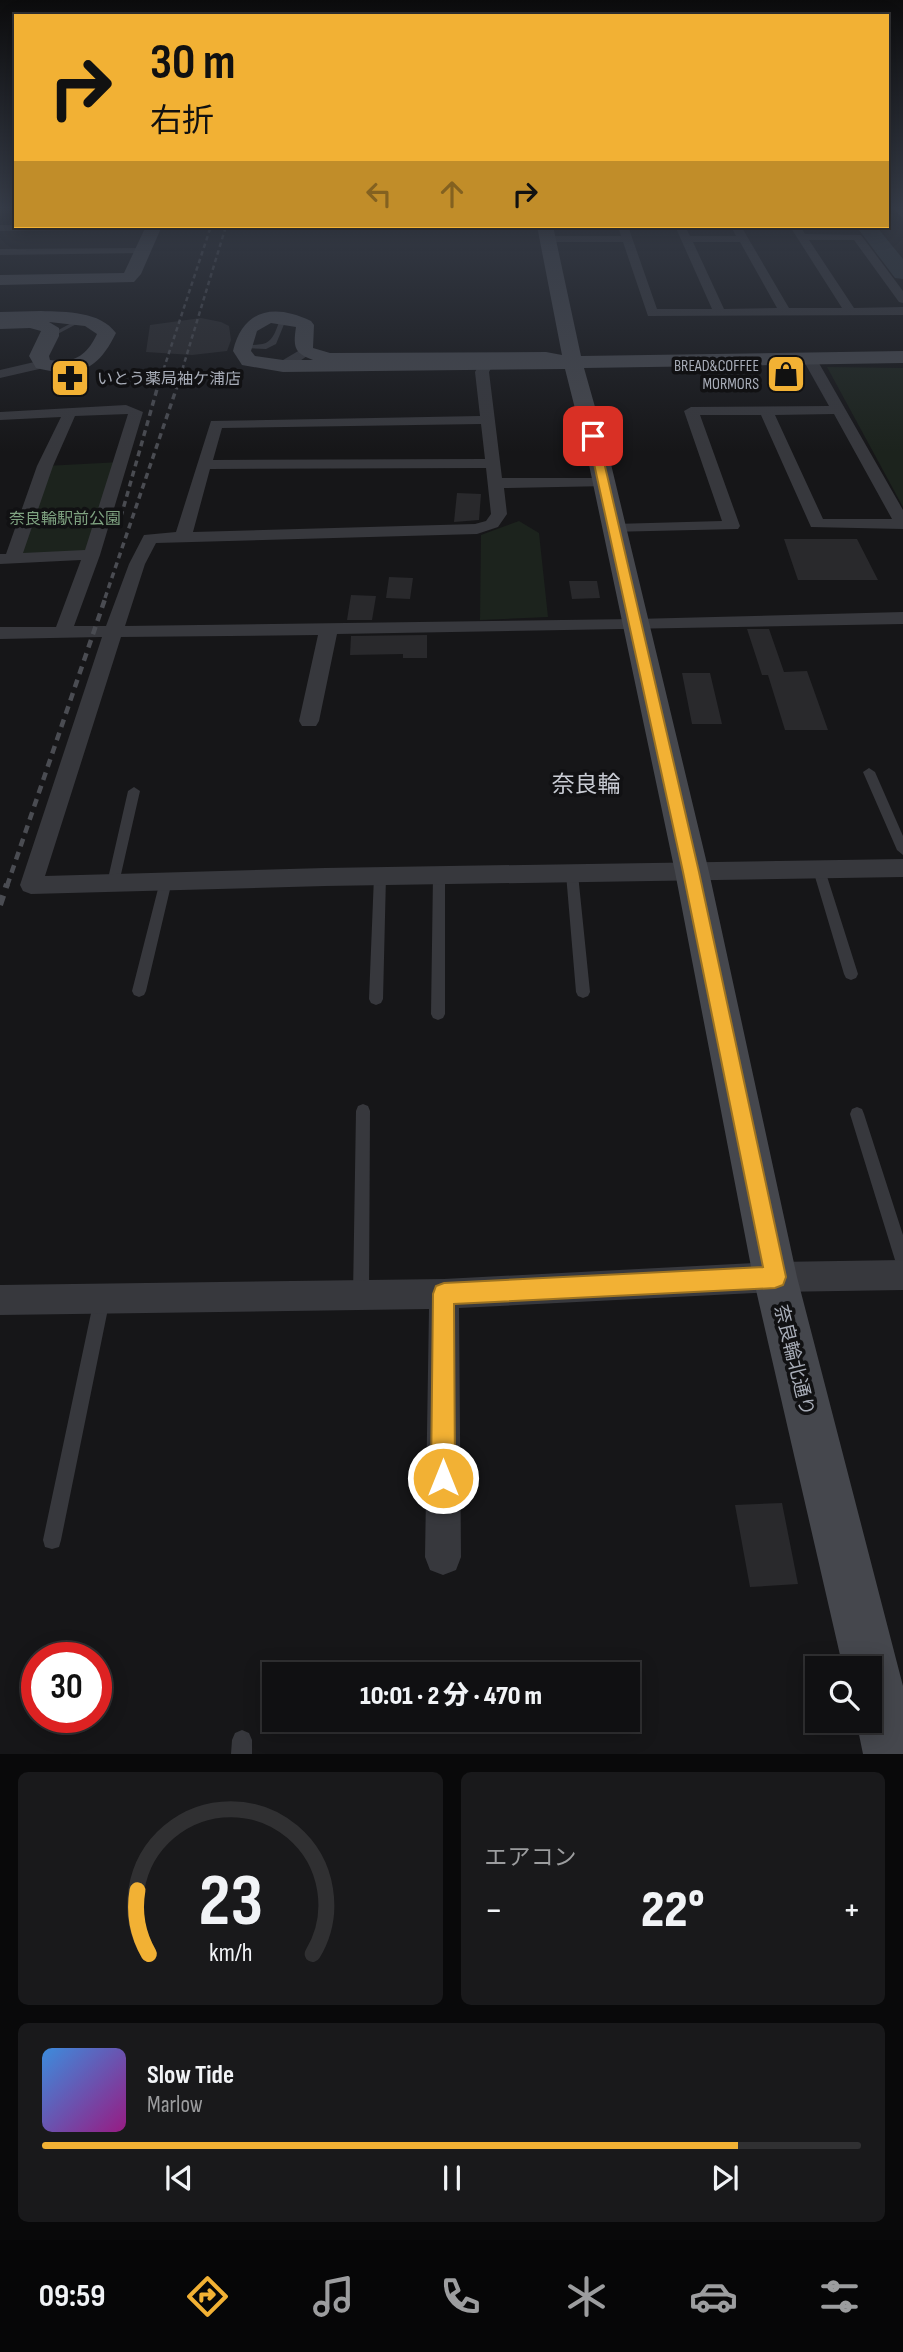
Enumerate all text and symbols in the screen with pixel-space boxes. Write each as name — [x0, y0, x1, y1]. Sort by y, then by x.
text: 30 m — [150, 34, 235, 93]
icon: right — [35, 42, 126, 133]
text: 右折 — [150, 102, 214, 141]
icon: left — [360, 175, 398, 213]
icon: ahead — [433, 175, 471, 213]
icon: right — [506, 175, 544, 213]
shop icon: BREAD&COFFEE MORMORS — [765, 353, 807, 395]
pharmacy icon: いとう薬局袖ケ浦店 — [49, 357, 91, 399]
place label: BREAD&COFFEE MORMORS — [674, 357, 759, 394]
place label: いとう薬局袖ケ浦店 — [97, 370, 241, 389]
pin — [563, 406, 623, 466]
icon: arrive — [574, 417, 612, 455]
park label: 奈良輪駅前公園 — [9, 510, 121, 529]
district label: 奈良輪 — [552, 771, 621, 799]
street label: 奈良輪北通り — [769, 1302, 818, 1418]
position arrow — [406, 1441, 480, 1515]
speed limit sign: 30 — [21, 1642, 112, 1733]
map controls — [805, 1656, 882, 1733]
button: search — [805, 1656, 882, 1733]
text: 10:01 · 2 分 · 470 m — [360, 1681, 542, 1712]
text: エアコン — [485, 1844, 577, 1872]
text: 23 — [198, 1859, 263, 1947]
text: 22° — [641, 1879, 705, 1942]
text: − — [485, 1888, 503, 1933]
text: + — [842, 1888, 861, 1933]
text: km/h — [209, 1938, 252, 1969]
text: Slow Tide — [147, 2060, 234, 2091]
text: Marlow — [147, 2091, 203, 2119]
icon: previous — [160, 2159, 198, 2197]
icon: pause — [433, 2159, 471, 2197]
icon: next — [706, 2159, 744, 2197]
icon: directions — [183, 2272, 232, 2321]
icon: music — [309, 2272, 358, 2321]
icon: phone — [436, 2272, 485, 2321]
icon: climate — [562, 2272, 611, 2321]
icon: car — [689, 2272, 738, 2321]
icon: filters — [815, 2272, 864, 2321]
text: 09:59 — [39, 2277, 105, 2316]

